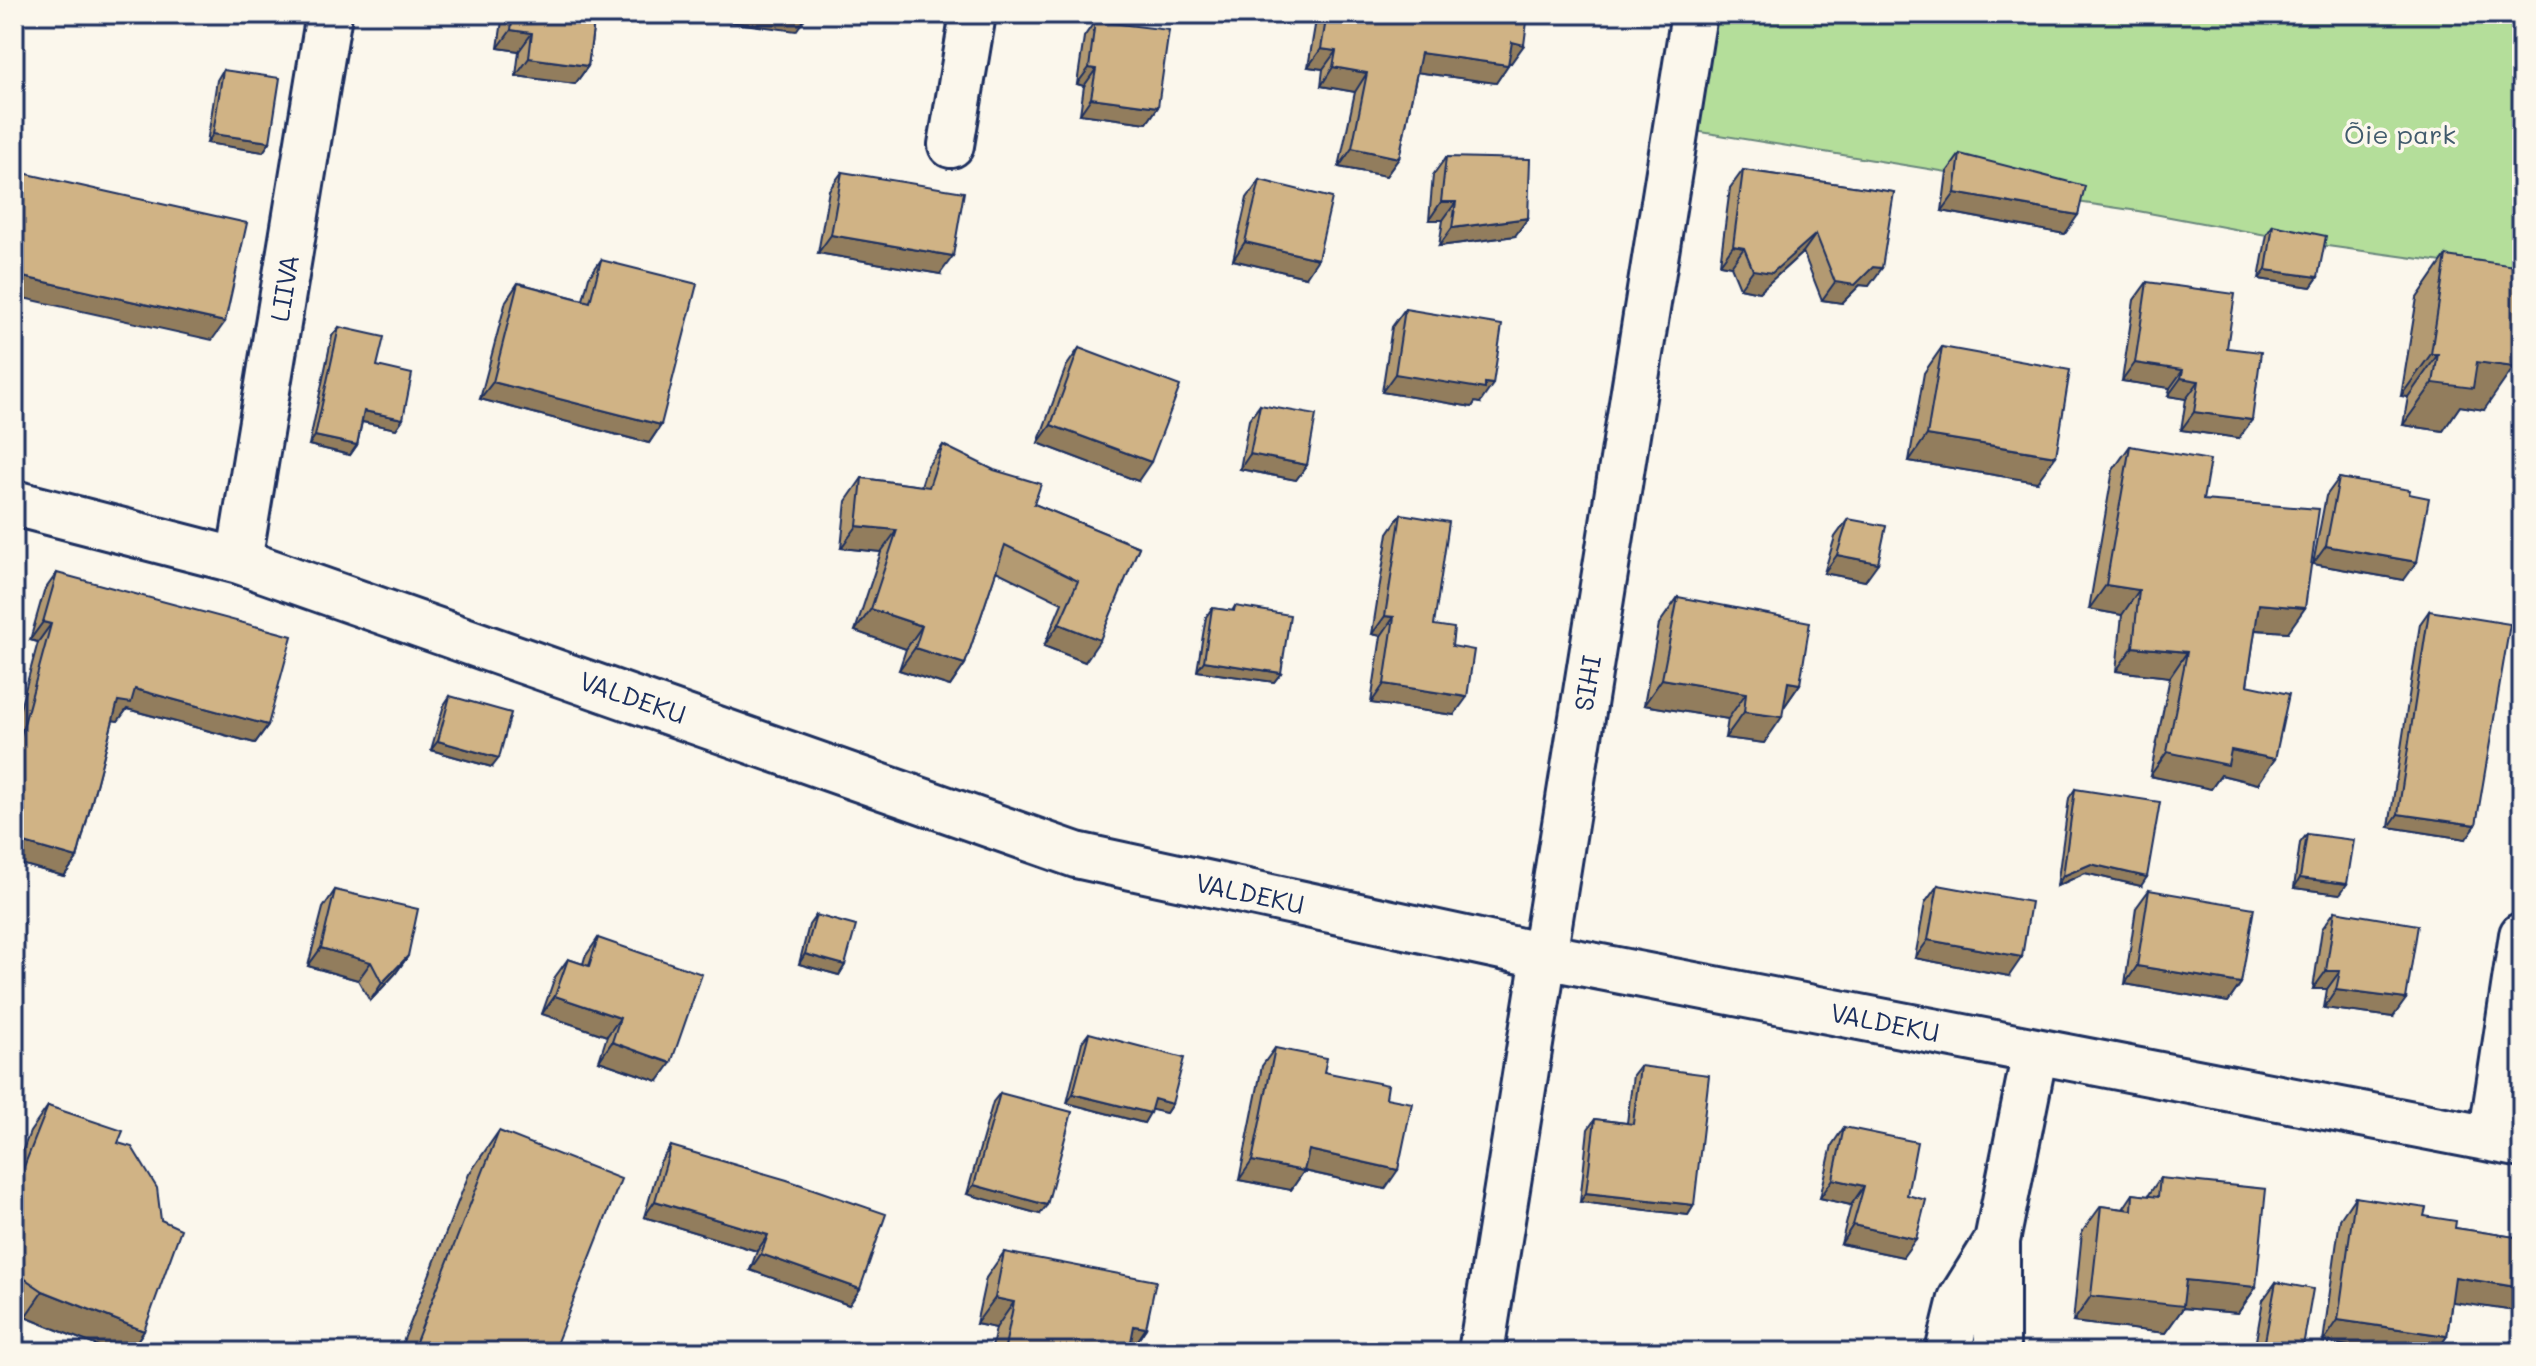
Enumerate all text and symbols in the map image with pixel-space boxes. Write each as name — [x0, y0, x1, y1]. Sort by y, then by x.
park label: Õie park — [2344, 117, 2456, 151]
street label: LIIVA — [262, 252, 306, 324]
street label: SIHI — [1566, 653, 1608, 713]
street label: VALDEKU — [575, 663, 691, 731]
street label: VALDEKU — [1192, 865, 1308, 921]
street label: VALDEKU — [1828, 995, 1942, 1049]

